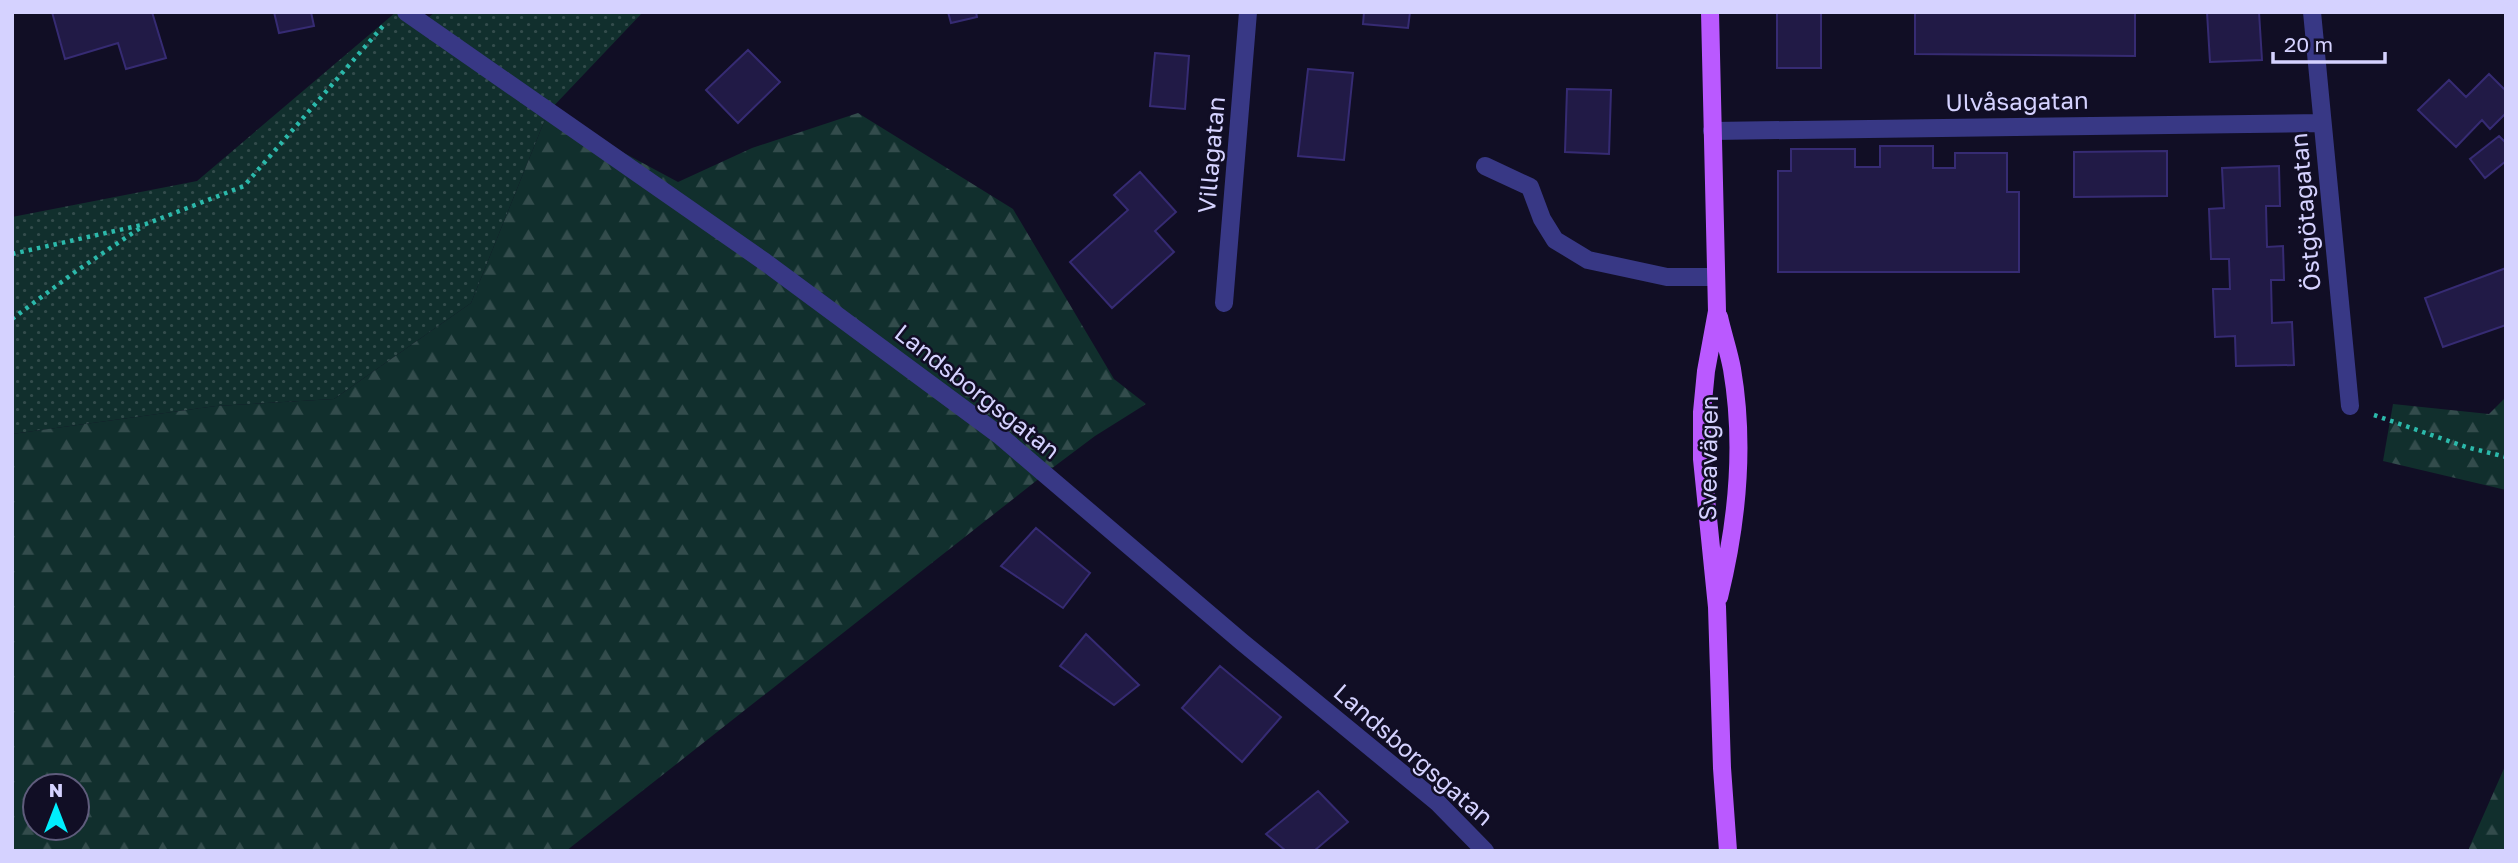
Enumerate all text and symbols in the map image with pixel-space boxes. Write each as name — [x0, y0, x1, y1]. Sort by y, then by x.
scale bar — [2273, 21, 2385, 65]
text: 20 m — [2284, 31, 2333, 57]
street label: Ulvåsagatan — [1945, 85, 2089, 116]
street label: Villagatan — [1191, 95, 1230, 215]
street label: Östgötagatan — [2283, 132, 2326, 292]
street label: Landsborgsgatan — [890, 317, 1066, 464]
street label: Sveavägen — [1692, 395, 1723, 521]
street label: Landsborgsgatan — [1328, 677, 1500, 831]
north arrow — [21, 772, 91, 842]
text: N — [49, 778, 63, 801]

